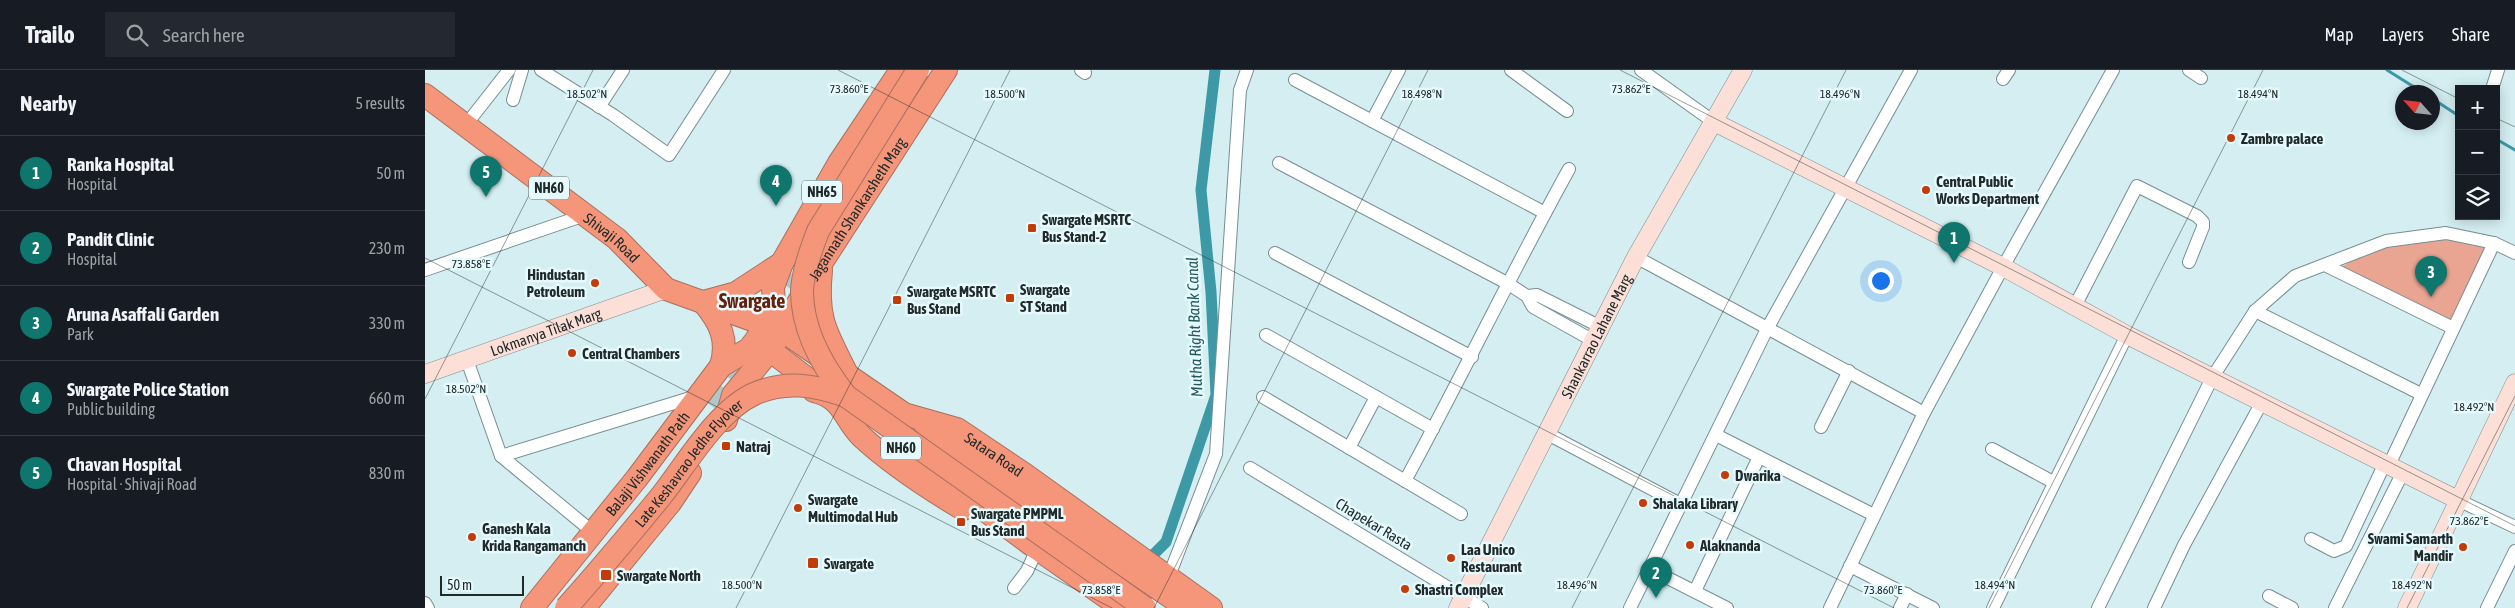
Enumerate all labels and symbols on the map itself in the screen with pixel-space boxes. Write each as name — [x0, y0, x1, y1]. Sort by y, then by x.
text: 73.860°E — [830, 82, 868, 96]
text: 73.862°E — [1612, 82, 1650, 96]
north arrow — [2395, 85, 2440, 130]
text: 18.502°N — [567, 87, 607, 101]
text: 18.500°N — [985, 87, 1025, 101]
text: 18.498°N — [1402, 87, 1442, 101]
text: 18.496°N — [1820, 87, 1860, 101]
text: 18.494°N — [2238, 87, 2278, 101]
place label: Zambre palace — [2241, 130, 2324, 147]
marker: Zambre palace — [2225, 132, 2237, 144]
street label: Jagannath Shankarsheth Marg — [805, 134, 909, 283]
pin: 5 — [470, 156, 502, 197]
pin: 4 — [760, 165, 792, 206]
place label: Central Public Works Department — [1935, 173, 2040, 207]
road number: NH60 — [529, 176, 569, 200]
road number: NH65 — [802, 180, 842, 204]
marker: Central Public Works Department — [1920, 184, 1932, 196]
street label: Shivaji Road — [581, 209, 643, 266]
place label: Swargate MSRTC Bus Stand-2 — [1042, 211, 1131, 245]
marker: Swargate MSRTC Bus Stand-2 — [1026, 222, 1038, 234]
pin: 1 — [1938, 222, 1970, 263]
pin: 3 — [2415, 256, 2447, 297]
text: 73.858°E — [452, 257, 490, 271]
water label: Mutha Right Bank Canal — [1183, 257, 1206, 397]
place label: Hindustan Petroleum — [527, 266, 585, 300]
your location — [1868, 268, 1894, 294]
street label: Shankarrao Lahane Marg — [1557, 271, 1635, 401]
marker: Hindustan Petroleum — [589, 277, 601, 289]
place label: Swargate ST Stand — [1020, 281, 1070, 315]
place label: Swargate MSRTC Bus Stand — [907, 283, 996, 317]
district label: Swargate — [719, 289, 785, 312]
marker: Swargate ST Stand — [1004, 292, 1016, 304]
marker: Swargate MSRTC Bus Stand — [891, 294, 903, 306]
street label: Lokmanya Tilak Marg — [488, 304, 604, 359]
place label: Central Chambers — [582, 345, 680, 362]
marker: Central Chambers — [566, 347, 578, 359]
text: 18.502°N — [446, 382, 486, 396]
street label: Late Keshavrao Jedhe Flyover — [631, 395, 746, 530]
text: 18.492°N — [2454, 400, 2494, 414]
street label: Balaji Vishwanath Path — [602, 408, 693, 519]
street label: Satara Road — [962, 428, 1027, 480]
road number: NH60 — [881, 436, 921, 459]
place label: Natraj — [736, 438, 771, 455]
marker: Natraj — [720, 440, 732, 452]
place label: Dwarika — [1735, 467, 1781, 484]
marker: Dwarika — [1719, 469, 1731, 481]
place label: Swargate Multimodal Hub — [808, 491, 898, 525]
street label: Chapekar Rasta — [1333, 495, 1415, 553]
place label: Shalaka Library — [1653, 495, 1739, 512]
marker: Shalaka Library — [1637, 497, 1649, 509]
marker: Swargate Multimodal Hub — [792, 502, 804, 514]
place label: Swargate PMPML Bus Stand — [971, 505, 1064, 539]
text: 73.862°E — [2450, 514, 2488, 528]
marker: Swargate PMPML Bus Stand — [955, 516, 967, 528]
place label: Ganesh Kala Krida Rangamanch — [482, 520, 586, 554]
place label: Swami Samarth Mandir — [2368, 530, 2454, 564]
marker: Ganesh Kala Krida Rangamanch — [466, 531, 478, 543]
place label: Alaknanda — [1699, 537, 1761, 554]
marker: Alaknanda — [1684, 539, 1696, 551]
place label: Laa Unico Restaurant — [1461, 541, 1523, 575]
marker: Swami Samarth Mandir — [2457, 541, 2469, 553]
marker: Laa Unico Restaurant — [1445, 552, 1457, 564]
place label: Swargate — [824, 555, 874, 572]
marker: Swargate — [806, 556, 820, 570]
pin: 2 — [1640, 557, 1672, 598]
place label: Swargate North — [617, 567, 701, 584]
marker: Swargate North — [599, 568, 613, 582]
scale bar — [440, 573, 524, 596]
text: 18.500°N — [722, 578, 762, 592]
text: 18.496°N — [1557, 578, 1597, 592]
text: 18.494°N — [1975, 578, 2015, 592]
text: 18.492°N — [2392, 578, 2432, 592]
place label: Shastri Complex — [1415, 581, 1503, 598]
text: 73.858°E — [1082, 583, 1120, 597]
marker: Shastri Complex — [1399, 583, 1411, 595]
text: 73.860°E — [1864, 583, 1902, 597]

